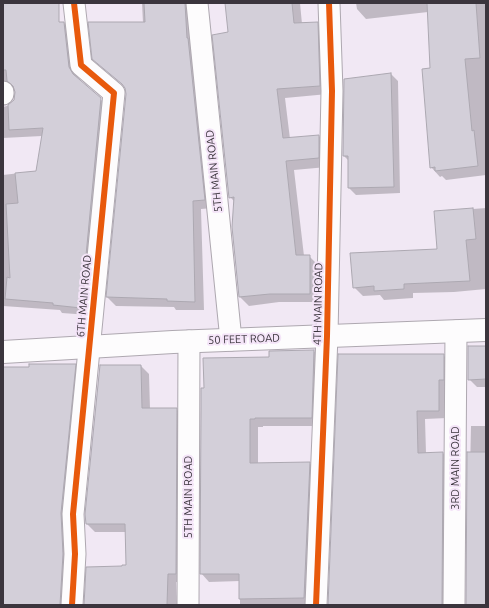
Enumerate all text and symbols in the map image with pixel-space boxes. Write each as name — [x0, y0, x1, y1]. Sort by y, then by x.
street label: 5TH MAIN ROAD — [203, 129, 225, 213]
street label: 6TH MAIN ROAD — [74, 254, 94, 338]
street label: 4TH MAIN ROAD — [311, 263, 325, 345]
street label: 50 FEET ROAD — [208, 331, 280, 347]
street label: 3RD MAIN ROAD — [448, 426, 462, 510]
street label: 5TH MAIN ROAD — [181, 456, 195, 538]

